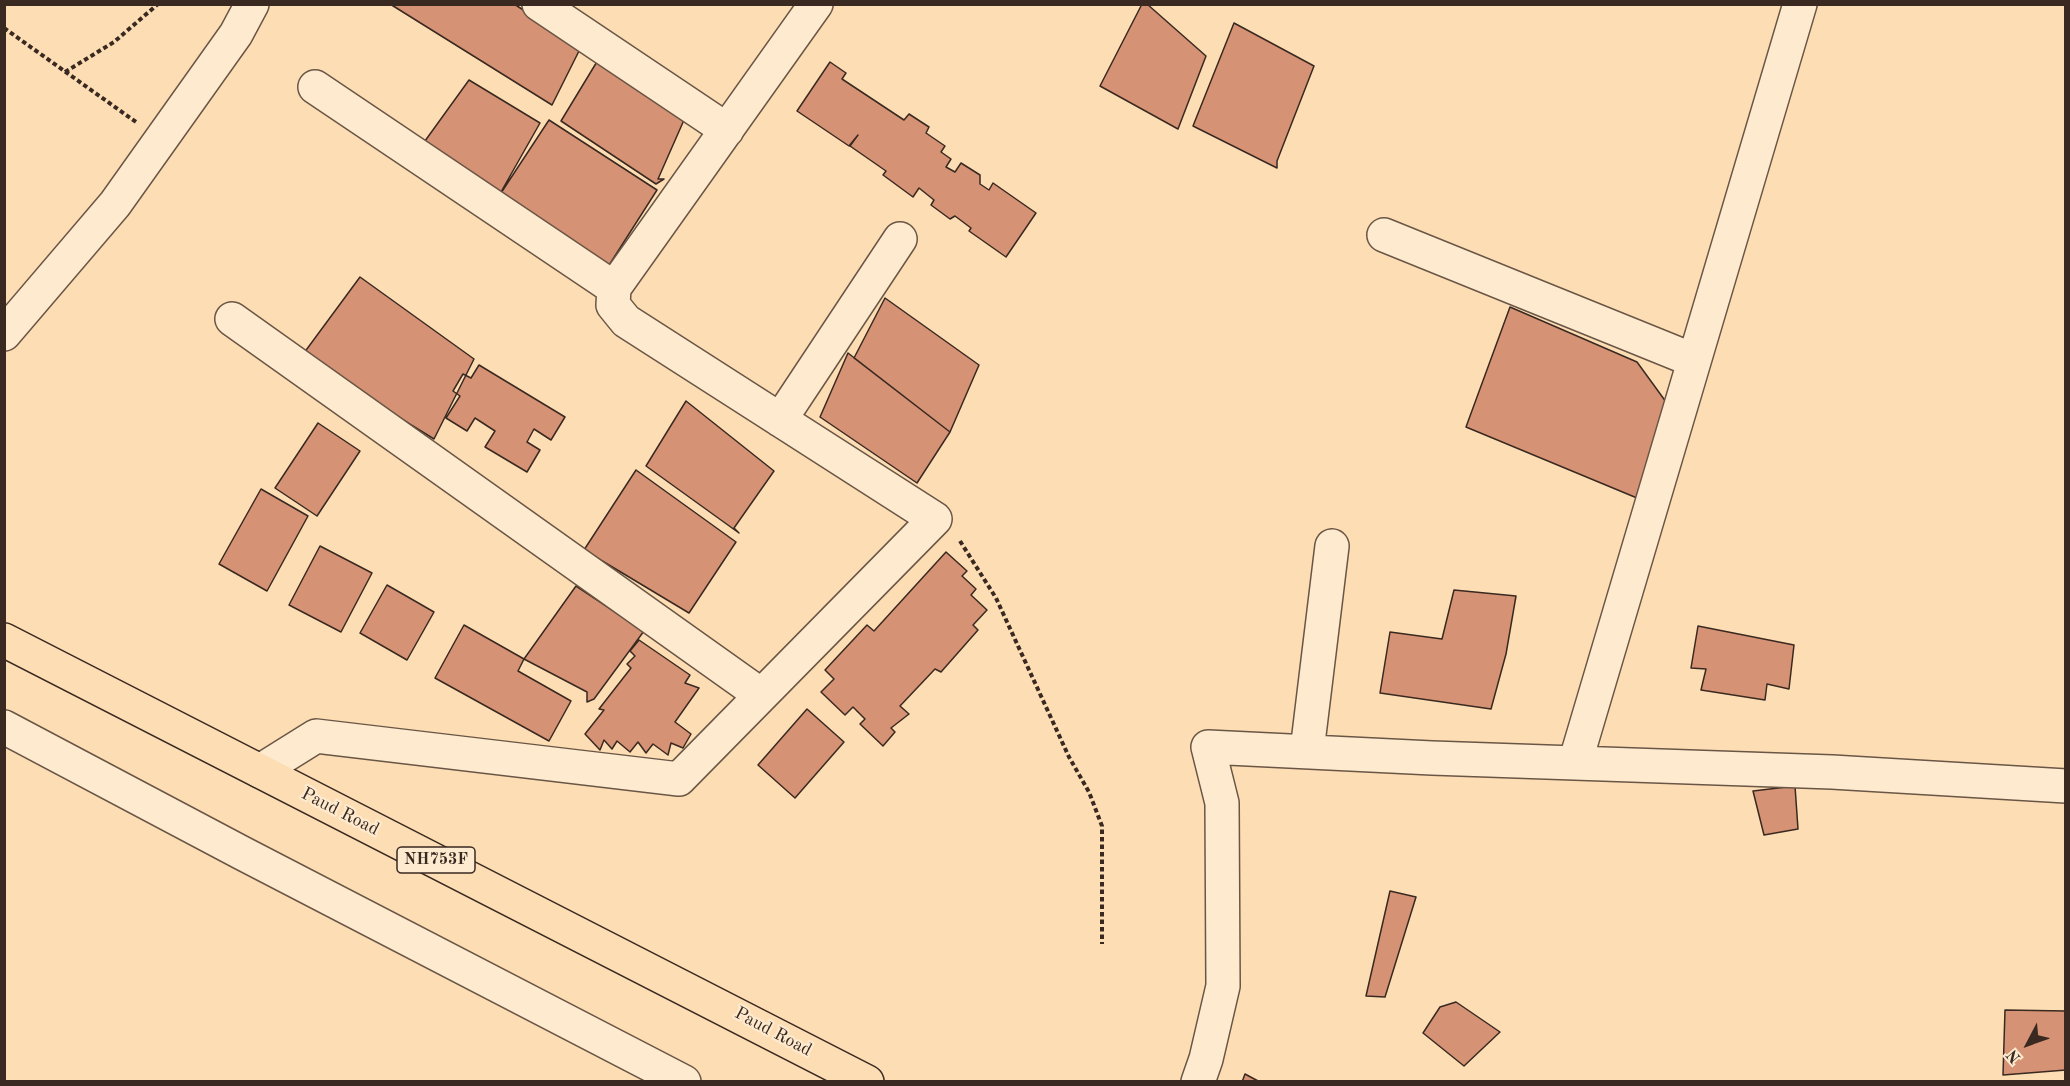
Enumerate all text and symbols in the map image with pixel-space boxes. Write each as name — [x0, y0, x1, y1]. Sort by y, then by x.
street label: Paud Road — [297, 783, 383, 841]
road number: NH753F — [397, 847, 475, 873]
street label: Paud Road — [731, 1003, 815, 1061]
north arrow — [1998, 1014, 2058, 1074]
text: N — [2004, 1046, 2024, 1066]

